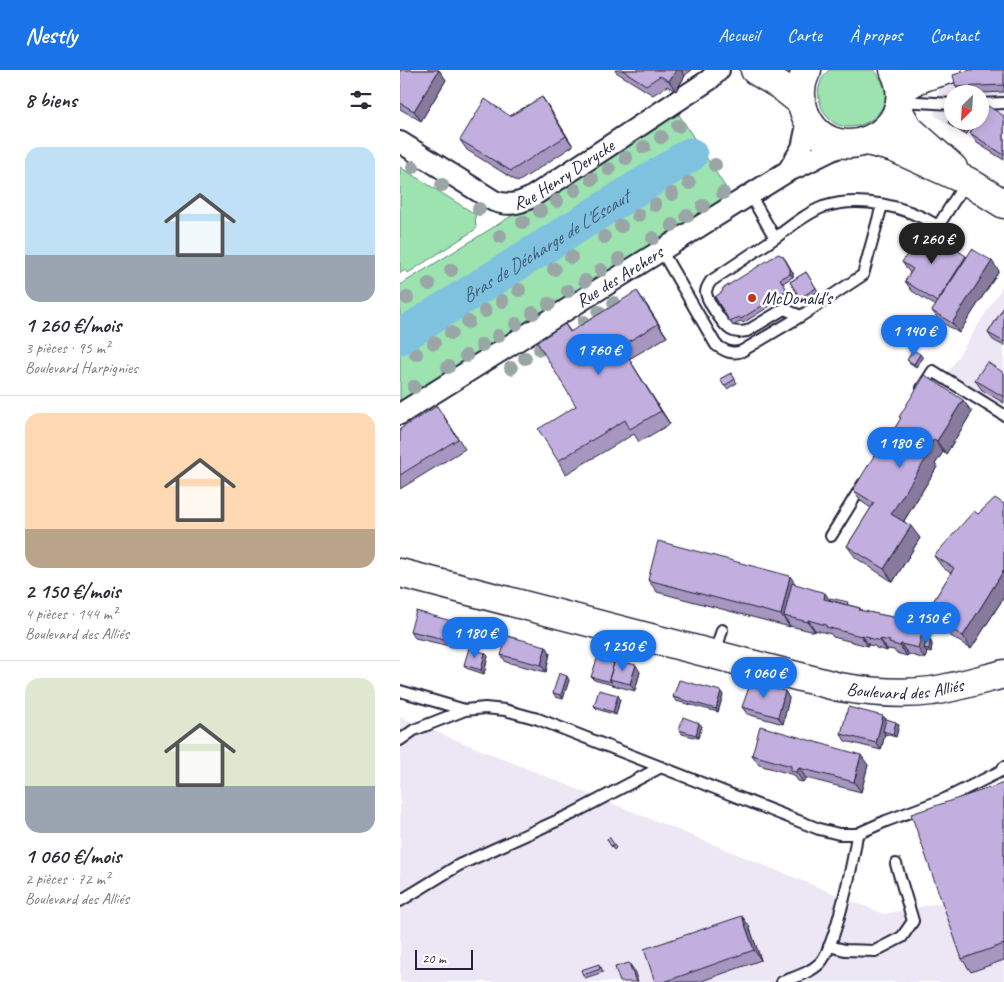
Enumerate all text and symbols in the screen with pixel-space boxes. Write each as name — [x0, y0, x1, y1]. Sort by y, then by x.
text: Nestly — [25, 20, 77, 50]
text: Accueil — [719, 24, 759, 46]
text: Carte — [787, 24, 822, 46]
text: À propos — [850, 24, 902, 46]
text: Contact — [930, 24, 979, 46]
north arrow — [944, 85, 989, 130]
map controls — [944, 85, 989, 130]
icon: filters — [347, 86, 375, 114]
text: 8 biens — [25, 87, 77, 113]
street label: Rue Henry Derycke — [511, 134, 619, 214]
icon: home — [155, 180, 245, 270]
water label: Bras de Décharge de L'Escaut — [457, 183, 637, 308]
pin: 1 260 € — [886, 222, 978, 265]
text: 1 260 € — [910, 229, 954, 249]
street label: Rue des Archers — [572, 240, 668, 312]
place label: McDonald's — [762, 287, 834, 309]
marker: McDonald's — [746, 292, 758, 304]
text: 1 260 €/mois — [25, 312, 121, 338]
pin: 1 140 € — [868, 314, 960, 357]
text: 1 140 € — [892, 321, 936, 341]
pin: 1 760 € — [553, 334, 645, 376]
text: 3 pièces · 95 m² — [25, 338, 110, 358]
text: 1 760 € — [577, 340, 621, 360]
text: Boulevard Harpignies — [25, 358, 138, 378]
pin: 1 180 € — [854, 426, 946, 469]
text: 1 180 € — [878, 433, 922, 453]
icon: home — [155, 445, 245, 535]
text: 2 150 €/mois — [25, 578, 120, 604]
pin: 2 150 € — [881, 602, 973, 644]
text: 4 pièces · 144 m² — [25, 604, 117, 624]
text: 2 150 € — [905, 608, 949, 628]
pin: 1 180 € — [429, 616, 521, 659]
text: 1 180 € — [453, 623, 497, 643]
text: Boulevard des Alliés — [25, 624, 129, 644]
pin: 1 250 € — [577, 630, 669, 672]
text: 1 250 € — [601, 636, 645, 656]
pin: 1 060 € — [718, 656, 810, 699]
text: 1 060 € — [742, 663, 786, 683]
street label: Boulevard des Alliés — [845, 673, 967, 704]
icon: home — [155, 710, 245, 800]
text: 1 060 €/mois — [25, 843, 121, 869]
text: 2 pièces · 72 m² — [25, 869, 110, 889]
text: Boulevard des Alliés — [25, 889, 129, 909]
scale bar — [415, 947, 472, 970]
text: 20 m — [422, 950, 446, 967]

